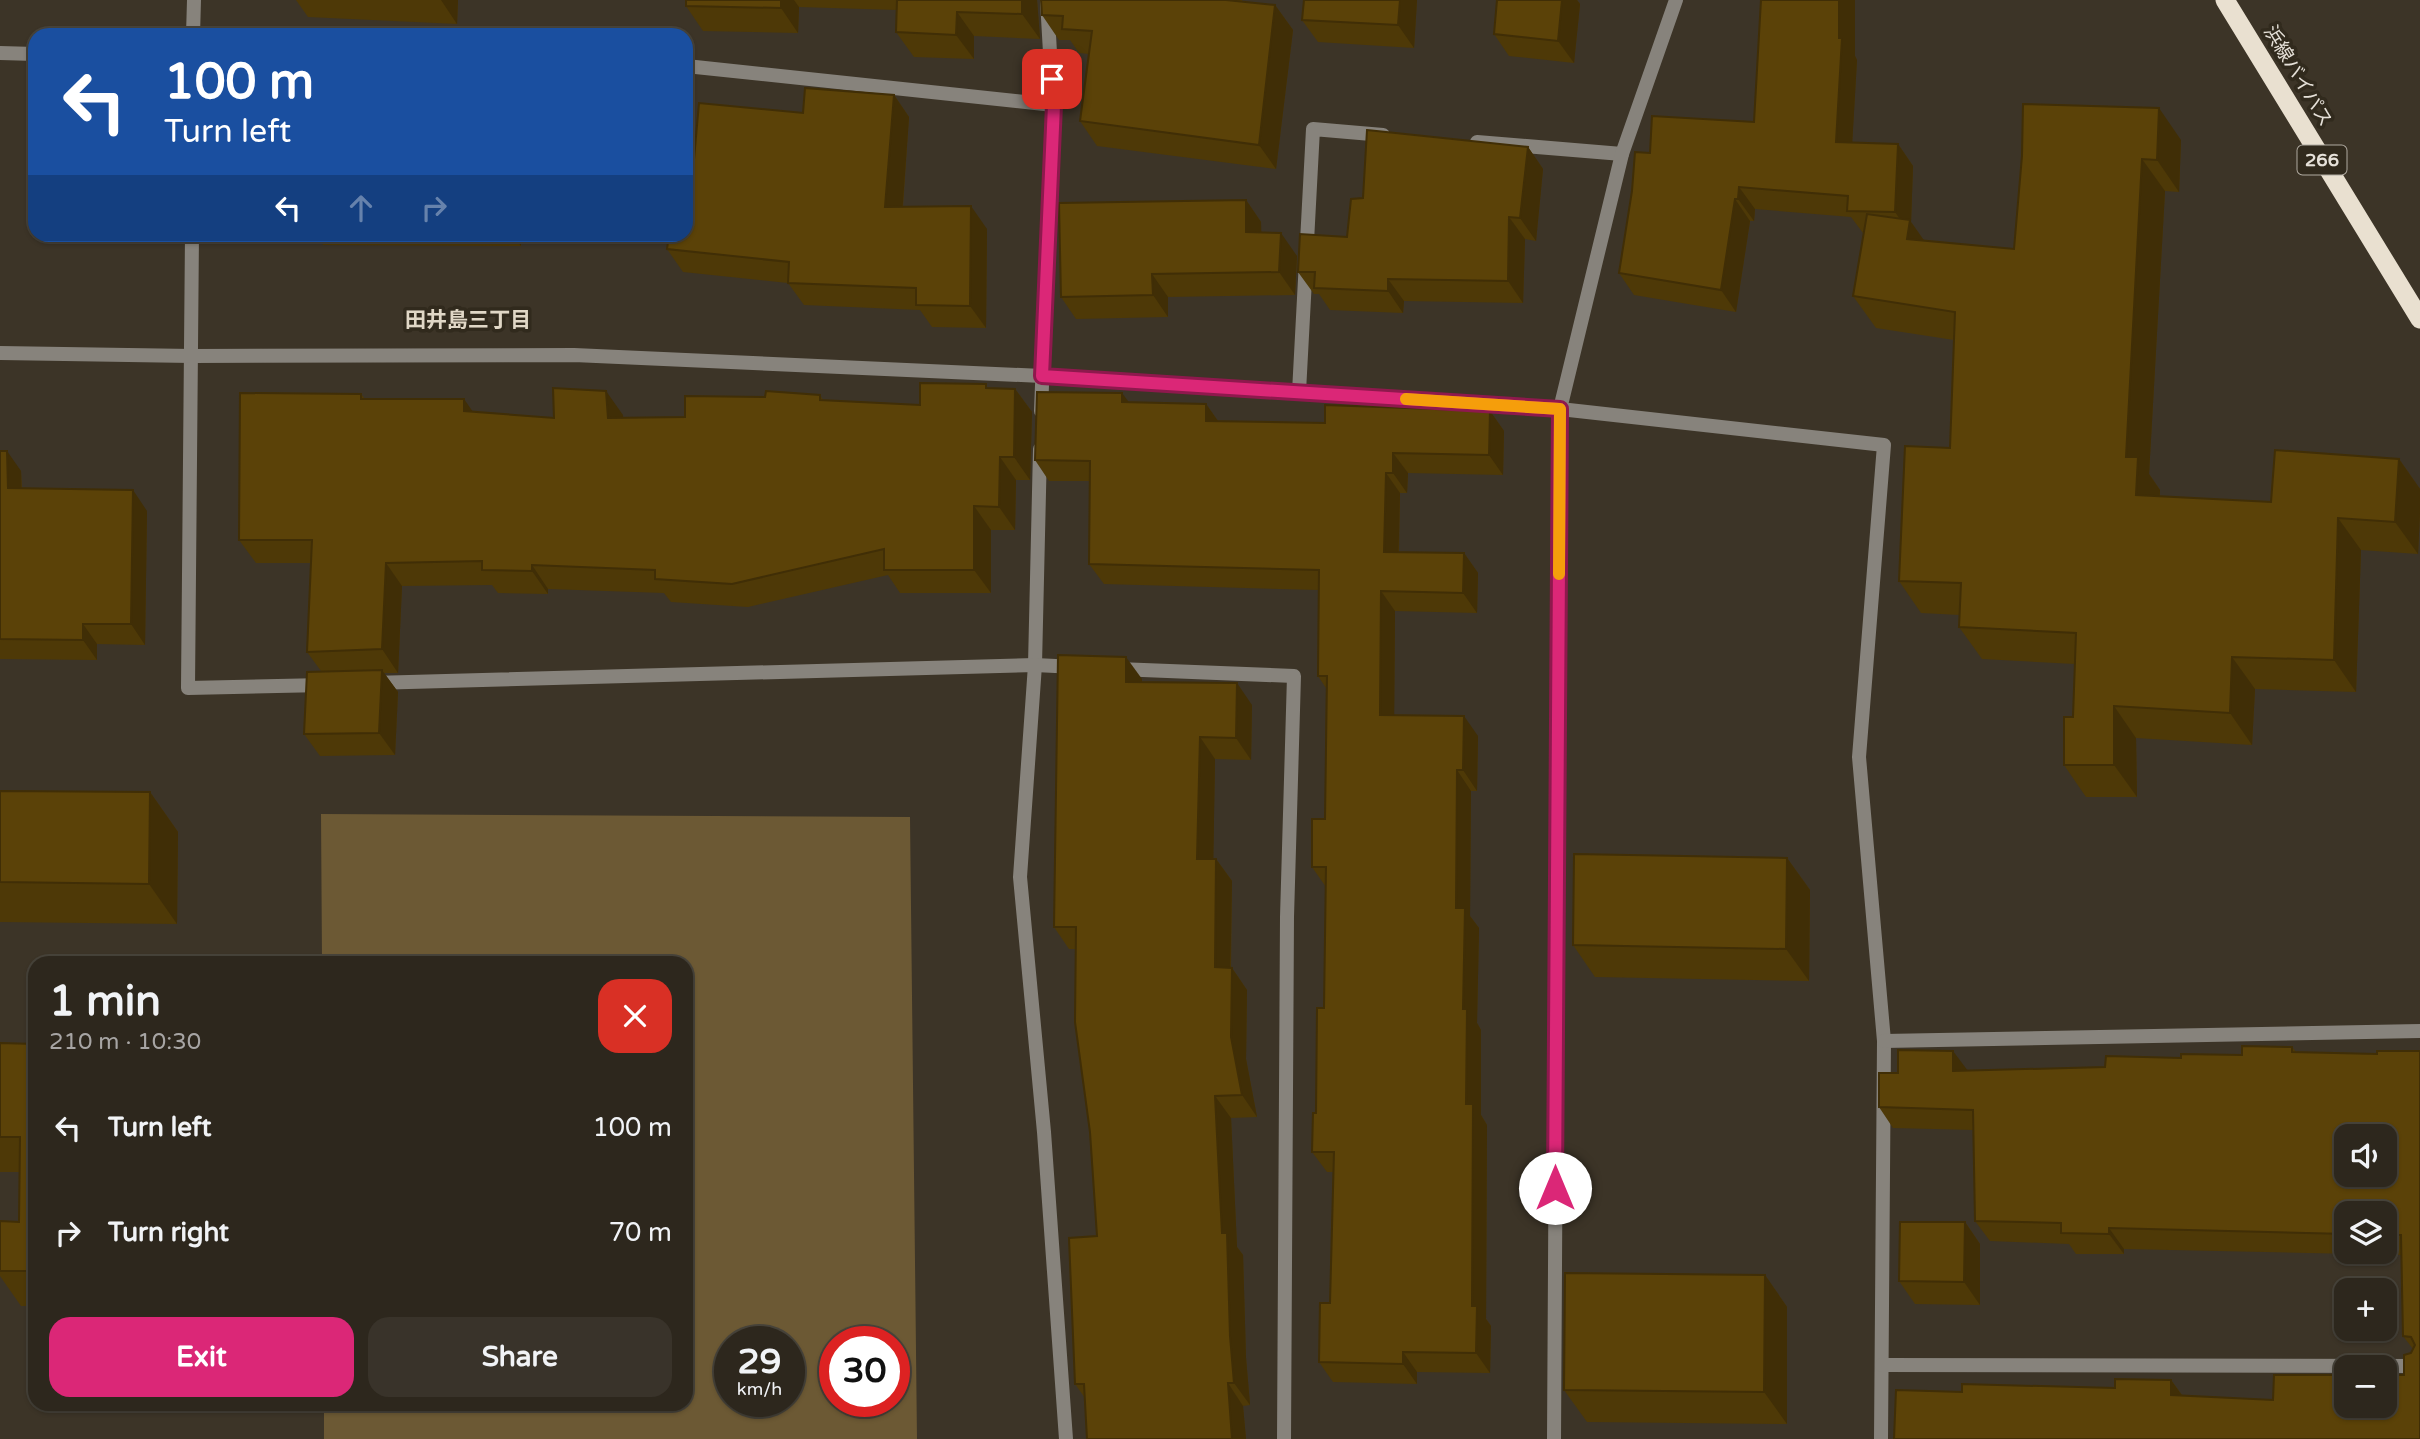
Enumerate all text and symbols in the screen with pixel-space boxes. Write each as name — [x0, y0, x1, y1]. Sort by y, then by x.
street label: 浜線バイパス — [2259, 22, 2337, 130]
pin — [1022, 49, 1082, 109]
text: 100 m — [164, 53, 314, 112]
icon: left — [49, 56, 140, 147]
icon: arrive — [1033, 60, 1071, 98]
text: Turn left — [164, 113, 291, 151]
road number: 266 — [2298, 146, 2346, 174]
icon: left — [269, 189, 307, 227]
icon: ahead — [342, 189, 380, 227]
icon: right — [415, 189, 453, 227]
district label: 田井島三丁目 — [405, 308, 531, 333]
text: 1 min — [49, 976, 161, 1027]
button: close — [598, 979, 672, 1053]
text: 210 m · 10:30 — [49, 1028, 201, 1056]
icon: left — [49, 1109, 87, 1147]
text: Turn left — [108, 1112, 211, 1143]
text: 100 m — [592, 1112, 672, 1143]
map controls — [2334, 1124, 2397, 1418]
button: sound — [2334, 1124, 2397, 1187]
position arrow — [1518, 1151, 1592, 1225]
button: layers — [2334, 1201, 2397, 1264]
icon: right — [49, 1214, 87, 1252]
text: Turn right — [108, 1217, 229, 1248]
text: 70 m — [609, 1217, 672, 1248]
button: + — [2334, 1278, 2397, 1341]
button: Exit — [49, 1317, 354, 1397]
button: Share — [368, 1317, 672, 1397]
speed limit sign: 30 — [819, 1326, 910, 1417]
text: 29 — [738, 1341, 781, 1383]
button: − — [2334, 1355, 2397, 1418]
text: km/h — [737, 1378, 782, 1400]

